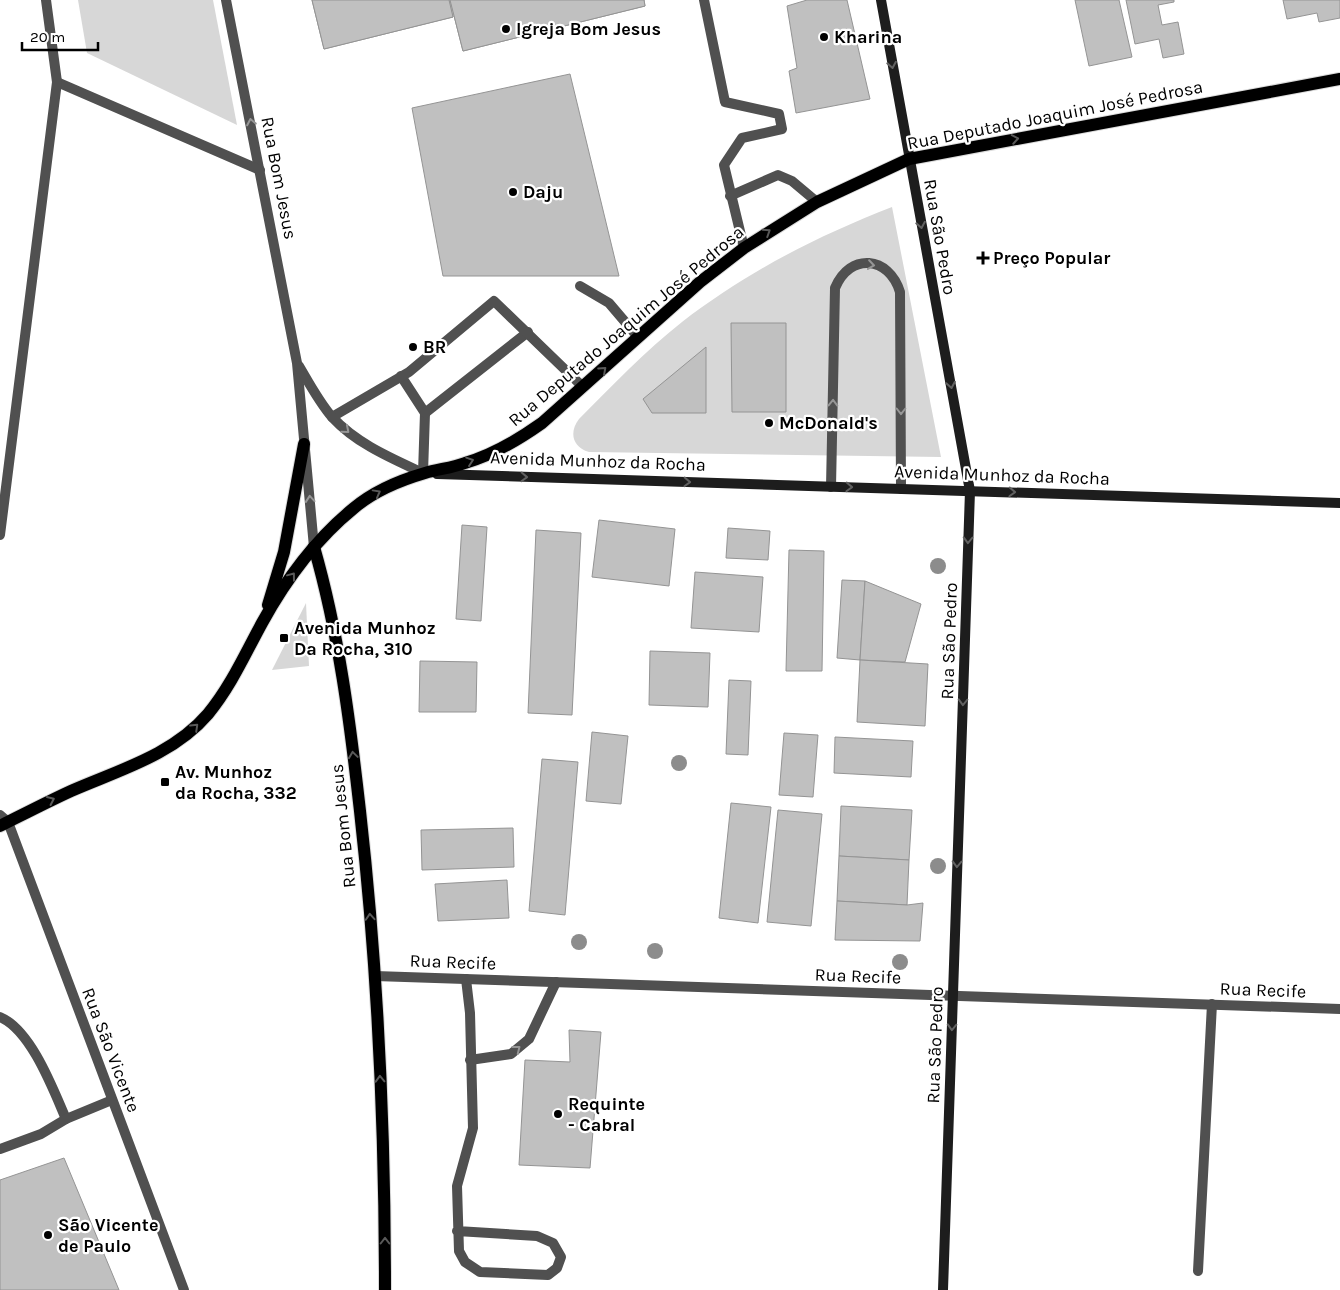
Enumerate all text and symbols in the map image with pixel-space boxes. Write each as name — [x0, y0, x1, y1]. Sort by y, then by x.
place label: Igreja Bom Jesus — [516, 18, 661, 40]
scale bar — [22, 20, 99, 52]
marker: Igreja Bom Jesus — [500, 23, 512, 35]
place label: Kharina — [834, 26, 902, 48]
text: 20 m — [30, 28, 65, 46]
marker: Kharina — [818, 31, 830, 43]
one-way arrow — [887, 61, 897, 70]
street label: Rua Deputado Joaquim José Pedrosa — [905, 76, 1205, 154]
street label: Rua Bom Jesus — [256, 115, 302, 241]
one-way arrow — [246, 117, 256, 126]
one-way arrow — [1011, 135, 1019, 145]
street label: Rua São Pedro — [919, 177, 961, 297]
place label: Daju — [523, 181, 563, 203]
marker: Daju — [507, 186, 519, 198]
street label: Rua Deputado Joaquim José Pedrosa — [504, 221, 748, 431]
one-way arrow — [916, 221, 926, 229]
one-way arrow — [762, 229, 771, 238]
place label: Preço Popular — [993, 247, 1110, 269]
marker: Preço Popular — [977, 252, 989, 264]
one-way arrow — [867, 259, 876, 269]
place label: BR — [423, 336, 446, 358]
marker: BR — [407, 341, 419, 353]
one-way arrow — [597, 366, 606, 375]
one-way arrow — [945, 381, 955, 389]
one-way arrow — [827, 399, 838, 407]
one-way arrow — [896, 408, 906, 415]
place label: McDonald's — [779, 412, 878, 434]
marker: McDonald's — [763, 417, 775, 429]
one-way arrow — [341, 424, 350, 433]
street label: Avenida Munhoz da Rocha — [490, 446, 706, 476]
one-way arrow — [466, 457, 474, 467]
street label: Avenida Munhoz da Rocha — [894, 460, 1110, 490]
one-way arrow — [521, 471, 529, 482]
one-way arrow — [683, 477, 691, 487]
one-way arrow — [846, 482, 853, 492]
one-way arrow — [1008, 487, 1016, 498]
one-way arrow — [372, 489, 381, 499]
one-way arrow — [304, 494, 315, 502]
one-way arrow — [963, 536, 974, 544]
one-way arrow — [287, 573, 295, 582]
street label: Rua São Pedro — [936, 582, 962, 700]
place label: Avenida Munhoz Da Rocha, 310 — [294, 617, 436, 660]
marker: Avenida Munhoz Da Rocha, 310 — [278, 632, 290, 644]
one-way arrow — [958, 698, 968, 706]
one-way arrow — [189, 724, 198, 733]
one-way arrow — [348, 751, 359, 759]
place label: Av. Munhoz da Rocha, 332 — [175, 761, 297, 804]
street label: Rua Bom Jesus — [326, 763, 360, 889]
marker: Av. Munhoz da Rocha, 332 — [159, 776, 171, 788]
one-way arrow — [46, 796, 55, 807]
one-way arrow — [952, 861, 963, 869]
one-way arrow — [365, 912, 376, 920]
street label: Rua Recife — [409, 949, 497, 975]
street label: Rua Recife — [814, 963, 902, 989]
street label: Rua Recife — [1219, 977, 1307, 1003]
street label: Rua São Vicente — [77, 984, 145, 1116]
street label: Rua São Pedro — [922, 986, 948, 1104]
one-way arrow — [947, 1024, 957, 1031]
one-way arrow — [511, 1046, 520, 1055]
one-way arrow — [375, 1075, 386, 1083]
place label: Requinte - Cabral — [568, 1093, 645, 1136]
marker: Requinte - Cabral — [552, 1108, 564, 1120]
place label: São Vicente de Paulo — [58, 1214, 158, 1257]
marker: São Vicente de Paulo — [42, 1229, 54, 1241]
one-way arrow — [380, 1237, 390, 1245]

